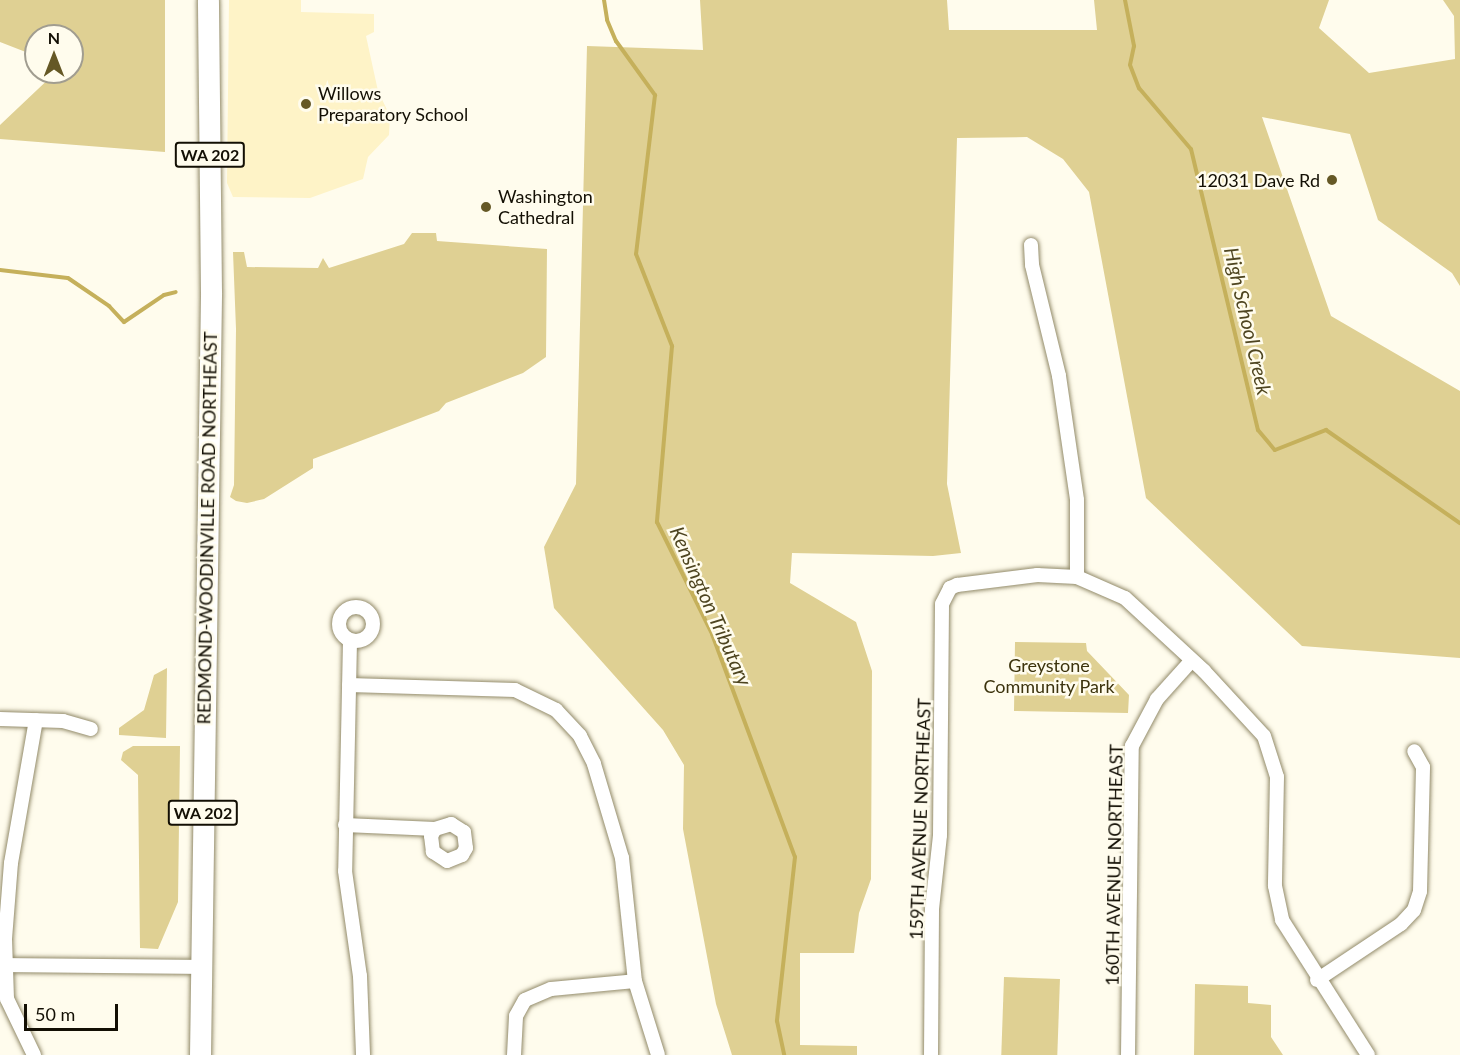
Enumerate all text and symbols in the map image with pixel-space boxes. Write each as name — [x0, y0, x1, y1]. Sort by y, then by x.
north arrow — [24, 24, 84, 84]
text: N — [48, 28, 60, 47]
place label: Willows Preparatory School — [318, 83, 469, 125]
marker: Willows Preparatory School — [299, 97, 313, 111]
road number: WA 202 — [174, 142, 246, 168]
place label: 12031 Dave Rd — [1197, 169, 1320, 191]
marker: 12031 Dave Rd — [1325, 173, 1339, 187]
place label: Washington Cathedral — [498, 186, 593, 228]
marker: Washington Cathedral — [479, 200, 493, 214]
water label: High School Creek — [1219, 245, 1277, 397]
street label: REDMOND-WOODINVILLE ROAD NORTHEAST — [193, 331, 221, 725]
water label: Kensington Tributary — [665, 522, 757, 690]
park label: Greystone Community Park — [983, 655, 1115, 698]
street label: 159TH AVENUE NORTHEAST — [905, 697, 935, 941]
street label: 160TH AVENUE NORTHEAST — [1101, 744, 1127, 986]
road number: WA 202 — [167, 800, 239, 826]
scale bar — [27, 992, 122, 1030]
text: 50 m — [35, 1003, 75, 1025]

